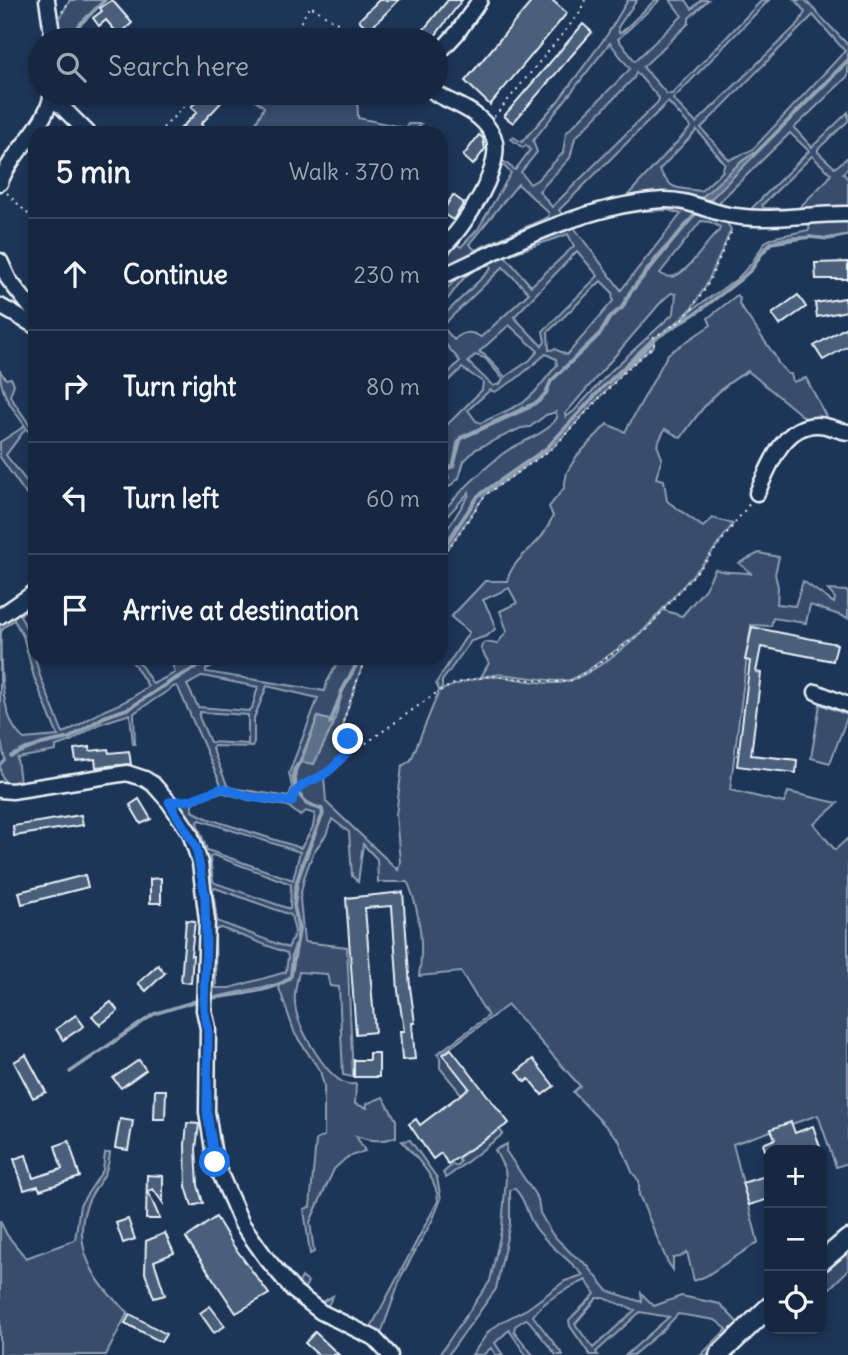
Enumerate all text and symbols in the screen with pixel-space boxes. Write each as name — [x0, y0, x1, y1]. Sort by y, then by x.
search box — [28, 28, 448, 105]
icon: search — [52, 48, 90, 86]
text: Search here — [108, 50, 249, 83]
text: 5 min — [56, 153, 131, 191]
text: Walk · 370 m — [289, 157, 420, 186]
icon: ahead — [56, 255, 94, 293]
text: Continue — [123, 258, 228, 291]
text: 230 m — [354, 260, 420, 289]
icon: right — [56, 367, 94, 405]
text: Turn right — [123, 370, 236, 403]
text: 80 m — [366, 372, 420, 401]
icon: left — [56, 479, 94, 517]
text: Turn left — [123, 482, 219, 515]
text: 60 m — [366, 484, 420, 513]
icon: arrive — [56, 591, 94, 629]
text: Arrive at destination — [123, 594, 359, 627]
route end — [332, 723, 363, 754]
map controls — [764, 1145, 827, 1334]
button: + — [764, 1145, 827, 1208]
route start — [199, 1146, 230, 1177]
button: − — [764, 1208, 827, 1271]
button: locate — [764, 1271, 827, 1334]

